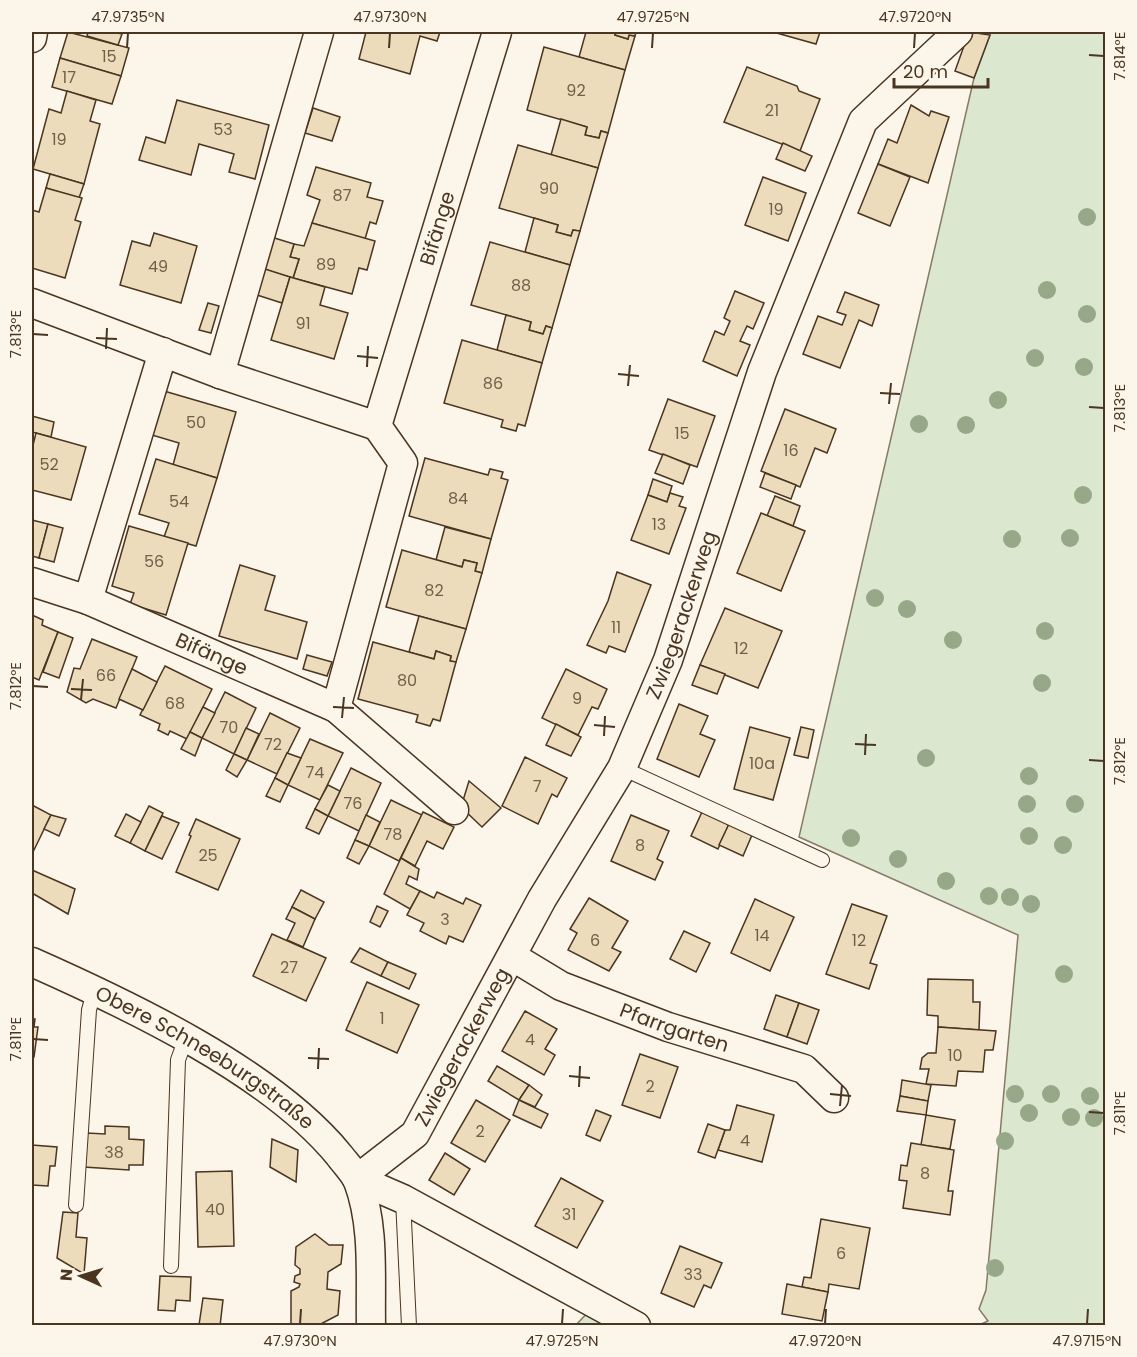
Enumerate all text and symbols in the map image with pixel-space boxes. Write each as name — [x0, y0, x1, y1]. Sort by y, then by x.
text: 47.9735°N — [91, 6, 165, 27]
text: 47.9730°N — [353, 6, 427, 27]
text: 47.9725°N — [616, 6, 690, 27]
text: 47.9720°N — [878, 6, 952, 27]
text: 7.814°E — [1109, 32, 1130, 80]
house number: 15 — [101, 45, 117, 68]
scale bar — [894, 51, 988, 89]
text: 20 m — [903, 59, 948, 84]
house number: 17 — [62, 66, 76, 89]
house number: 92 — [566, 79, 586, 102]
house number: 21 — [765, 99, 779, 122]
house number: 53 — [213, 118, 233, 141]
house number: 19 — [51, 128, 67, 151]
house number: 90 — [539, 177, 559, 200]
house number: 87 — [333, 184, 352, 207]
street label: Bifänge — [413, 188, 462, 269]
house number: 19 — [768, 198, 784, 221]
house number: 89 — [316, 253, 336, 276]
house number: 49 — [148, 255, 168, 278]
house number: 88 — [511, 274, 531, 297]
text: 7.813°E — [5, 310, 26, 358]
house number: 91 — [295, 312, 311, 335]
house number: 86 — [483, 372, 503, 395]
text: 7.813°E — [1109, 384, 1130, 432]
house number: 50 — [186, 411, 206, 434]
house number: 15 — [674, 422, 690, 445]
house number: 16 — [783, 439, 799, 462]
house number: 52 — [39, 453, 59, 476]
house number: 84 — [448, 487, 468, 510]
house number: 54 — [169, 490, 189, 513]
house number: 13 — [652, 513, 666, 536]
street label: Zwiegerackerweg — [639, 527, 723, 703]
house number: 56 — [144, 550, 164, 573]
house number: 82 — [424, 579, 444, 602]
house number: 11 — [611, 616, 621, 639]
street label: Bifänge — [171, 626, 252, 682]
house number: 12 — [734, 637, 748, 660]
text: 7.812°E — [5, 662, 26, 710]
house number: 66 — [96, 664, 116, 687]
house number: 80 — [397, 669, 417, 692]
house number: 9 — [572, 687, 582, 710]
house number: 68 — [165, 692, 185, 715]
house number: 70 — [220, 716, 238, 739]
house number: 72 — [264, 733, 282, 756]
text: 7.812°E — [1109, 737, 1130, 785]
house number: 10a — [749, 752, 775, 775]
house number: 74 — [306, 761, 324, 784]
house number: 7 — [533, 775, 542, 798]
house number: 76 — [344, 792, 362, 815]
house number: 78 — [384, 823, 402, 846]
house number: 8 — [635, 834, 645, 857]
house number: 25 — [198, 844, 218, 867]
house number: 3 — [440, 908, 450, 931]
house number: 14 — [754, 924, 770, 947]
house number: 6 — [590, 929, 600, 952]
house number: 12 — [852, 929, 866, 952]
house number: 27 — [280, 956, 298, 979]
street label: Zwiegerackerweg — [408, 963, 516, 1131]
street label: Obere Schneeburgstraße — [91, 979, 320, 1136]
street label: Pfarrgarten — [616, 996, 732, 1059]
house number: 1 — [379, 1007, 385, 1030]
text: 7.811°E — [5, 1017, 26, 1061]
house number: 4 — [525, 1028, 535, 1051]
house number: 10 — [947, 1044, 963, 1067]
house number: 2 — [645, 1075, 655, 1098]
text: 7.811°E — [1109, 1091, 1130, 1135]
house number: 2 — [475, 1120, 485, 1143]
house number: 4 — [740, 1129, 750, 1152]
house number: 38 — [104, 1141, 124, 1164]
house number: 8 — [920, 1162, 930, 1185]
house number: 40 — [205, 1198, 225, 1221]
house number: 31 — [562, 1203, 576, 1226]
house number: 6 — [836, 1242, 846, 1265]
north arrow — [51, 1246, 111, 1306]
house number: 33 — [684, 1263, 702, 1286]
text: N — [55, 1268, 78, 1282]
text: 47.9730°N — [263, 1330, 337, 1351]
text: 47.9725°N — [525, 1330, 599, 1351]
text: 47.9720°N — [788, 1330, 862, 1351]
text: 47.9715°N — [1052, 1330, 1122, 1351]

